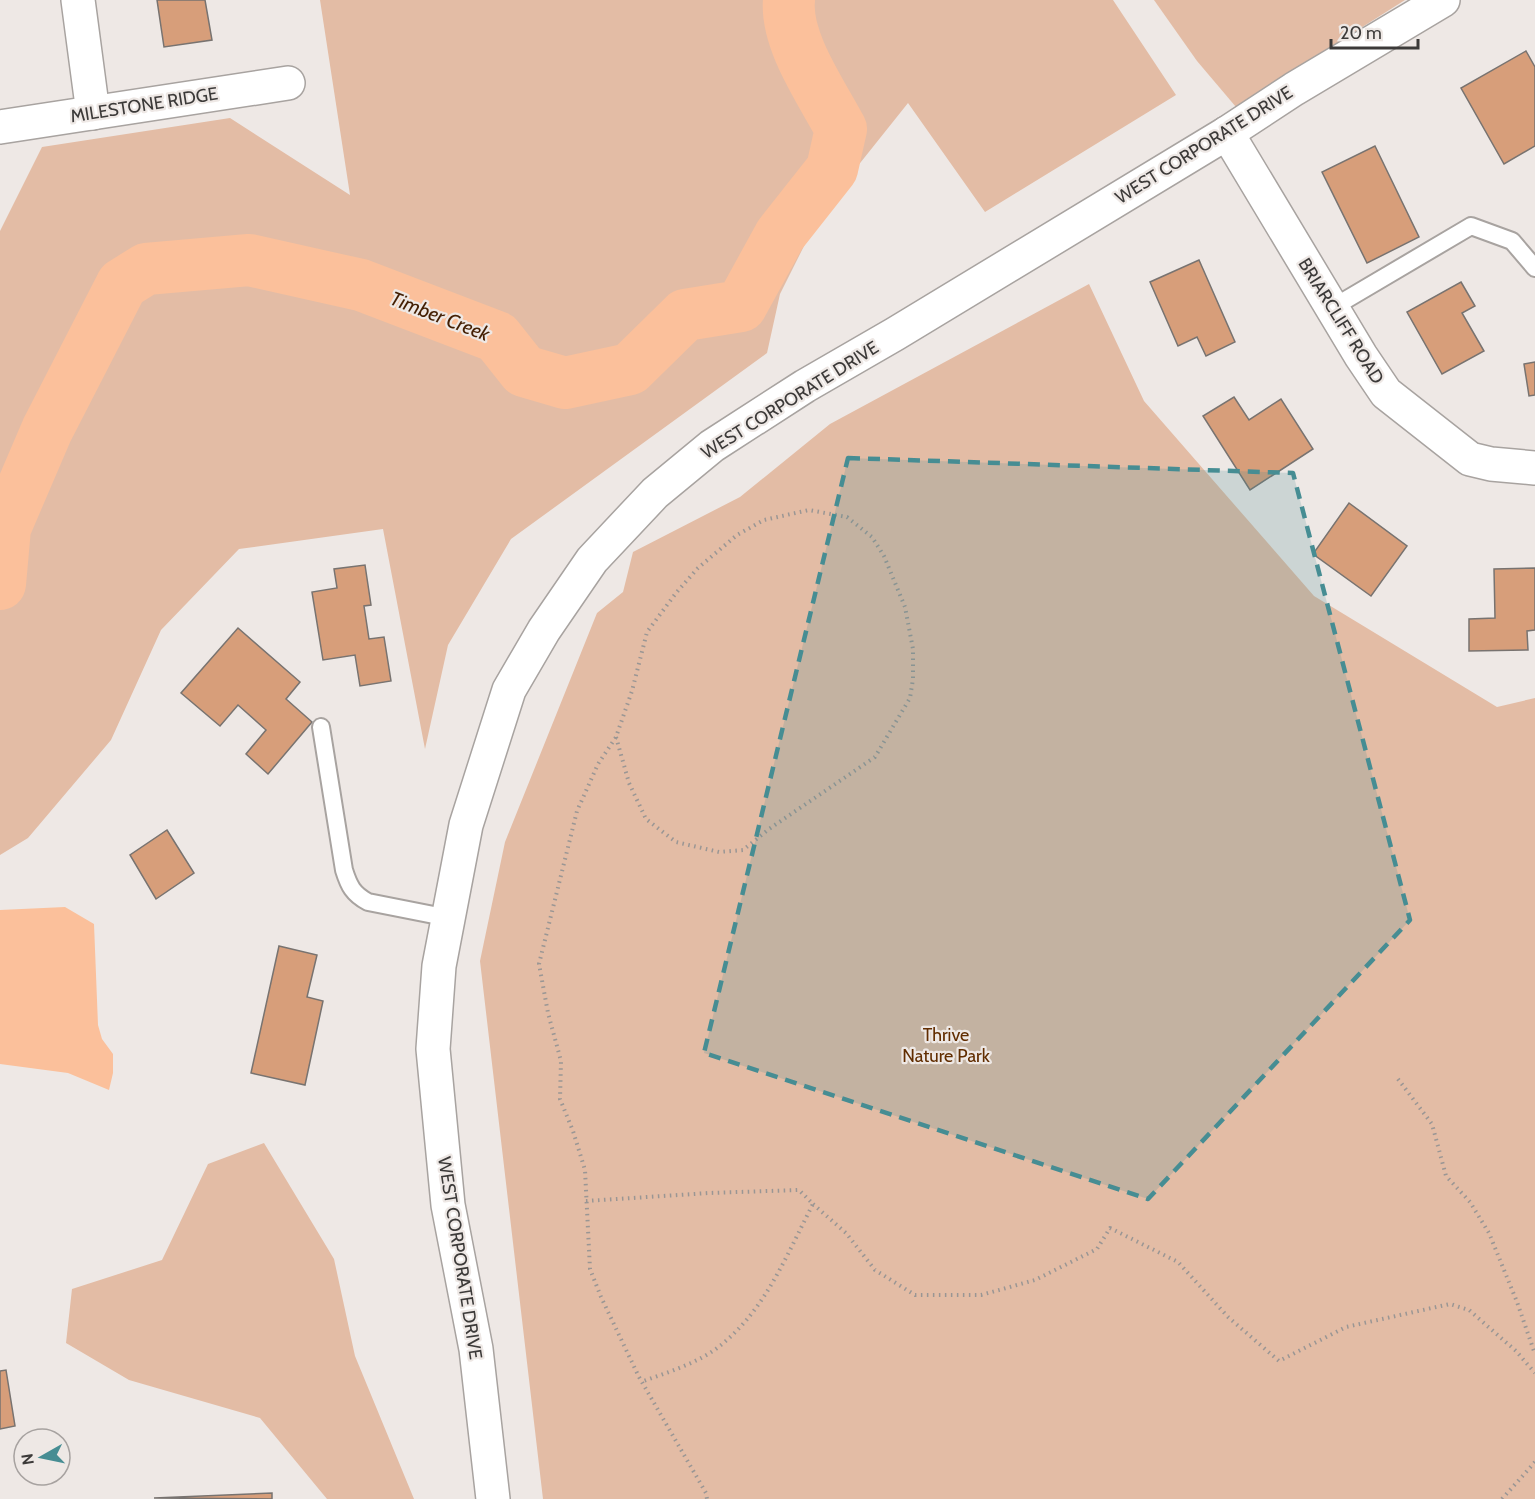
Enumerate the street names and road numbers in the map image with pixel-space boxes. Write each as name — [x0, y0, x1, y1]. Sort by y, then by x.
street label: WEST CORPORATE DRIVE — [1111, 81, 1297, 209]
street label: MILESTONE RIDGE — [69, 82, 219, 128]
street label: BRIARCLIFF ROAD — [1293, 254, 1389, 388]
street label: WEST CORPORATE DRIVE — [697, 336, 883, 464]
street label: WEST CORPORATE DRIVE — [433, 1155, 487, 1361]

